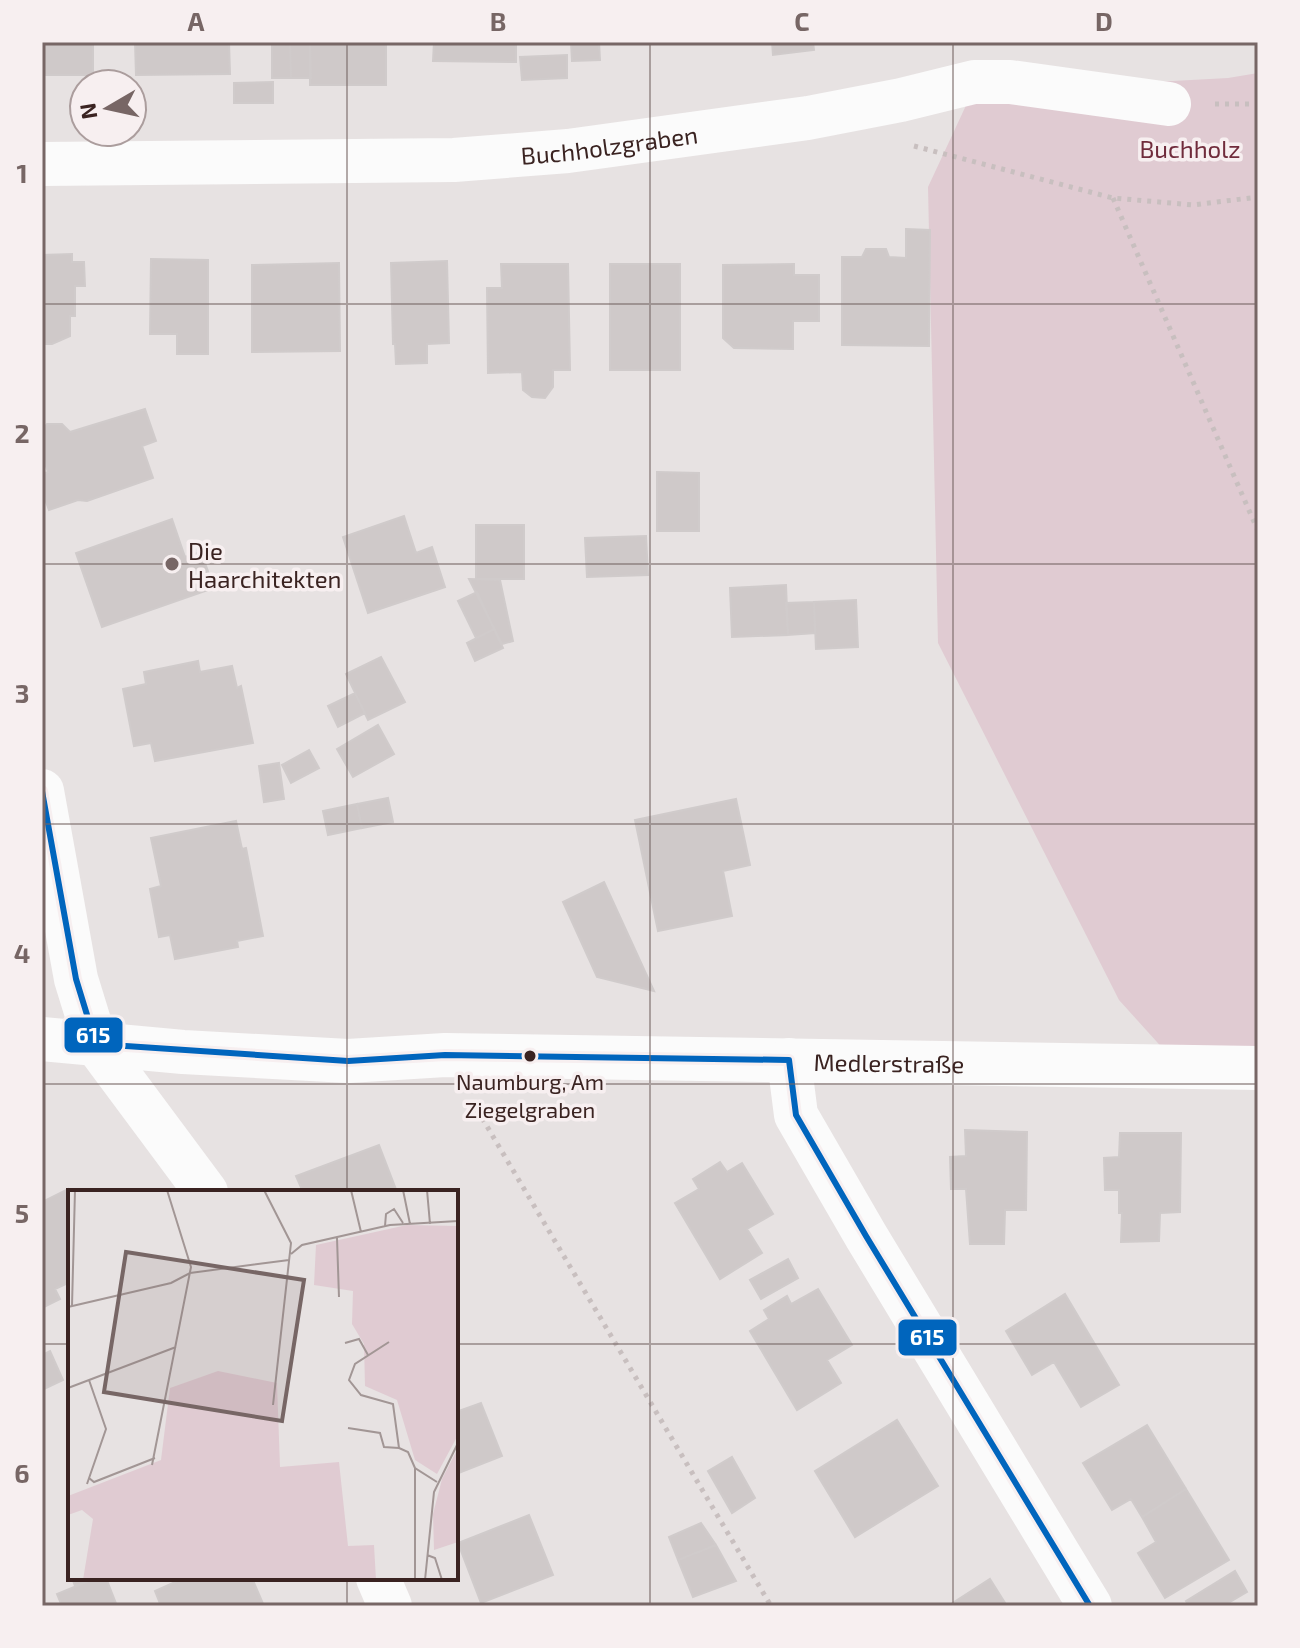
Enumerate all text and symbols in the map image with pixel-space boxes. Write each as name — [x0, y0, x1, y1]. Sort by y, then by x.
text: A — [188, 5, 205, 36]
text: B — [490, 5, 506, 36]
text: C — [794, 5, 810, 36]
text: D — [1095, 5, 1113, 36]
north arrow — [68, 68, 148, 148]
text: N — [73, 101, 101, 121]
street label: Buchholzgraben — [520, 119, 699, 169]
park label: Buchholz — [1139, 134, 1241, 163]
text: 1 — [16, 157, 28, 188]
text: 2 — [14, 417, 30, 448]
place label: Die Haarchitekten — [188, 536, 342, 593]
marker: Die Haarchitekten — [163, 555, 181, 573]
text: 3 — [15, 677, 29, 708]
text: 4 — [14, 937, 30, 968]
line badge: 615 — [63, 1016, 124, 1054]
text: 615 — [76, 1021, 110, 1047]
street label: Medlerstraße — [813, 1046, 964, 1078]
marker: Naumburg, Am Ziegelgraben — [522, 1048, 538, 1064]
place label: Naumburg, Am Ziegelgraben — [456, 1068, 604, 1122]
inset map — [68, 1190, 458, 1580]
text: 5 — [15, 1197, 29, 1228]
line badge: 615 — [897, 1318, 958, 1357]
text: 615 — [910, 1323, 944, 1349]
text: 6 — [14, 1457, 30, 1488]

